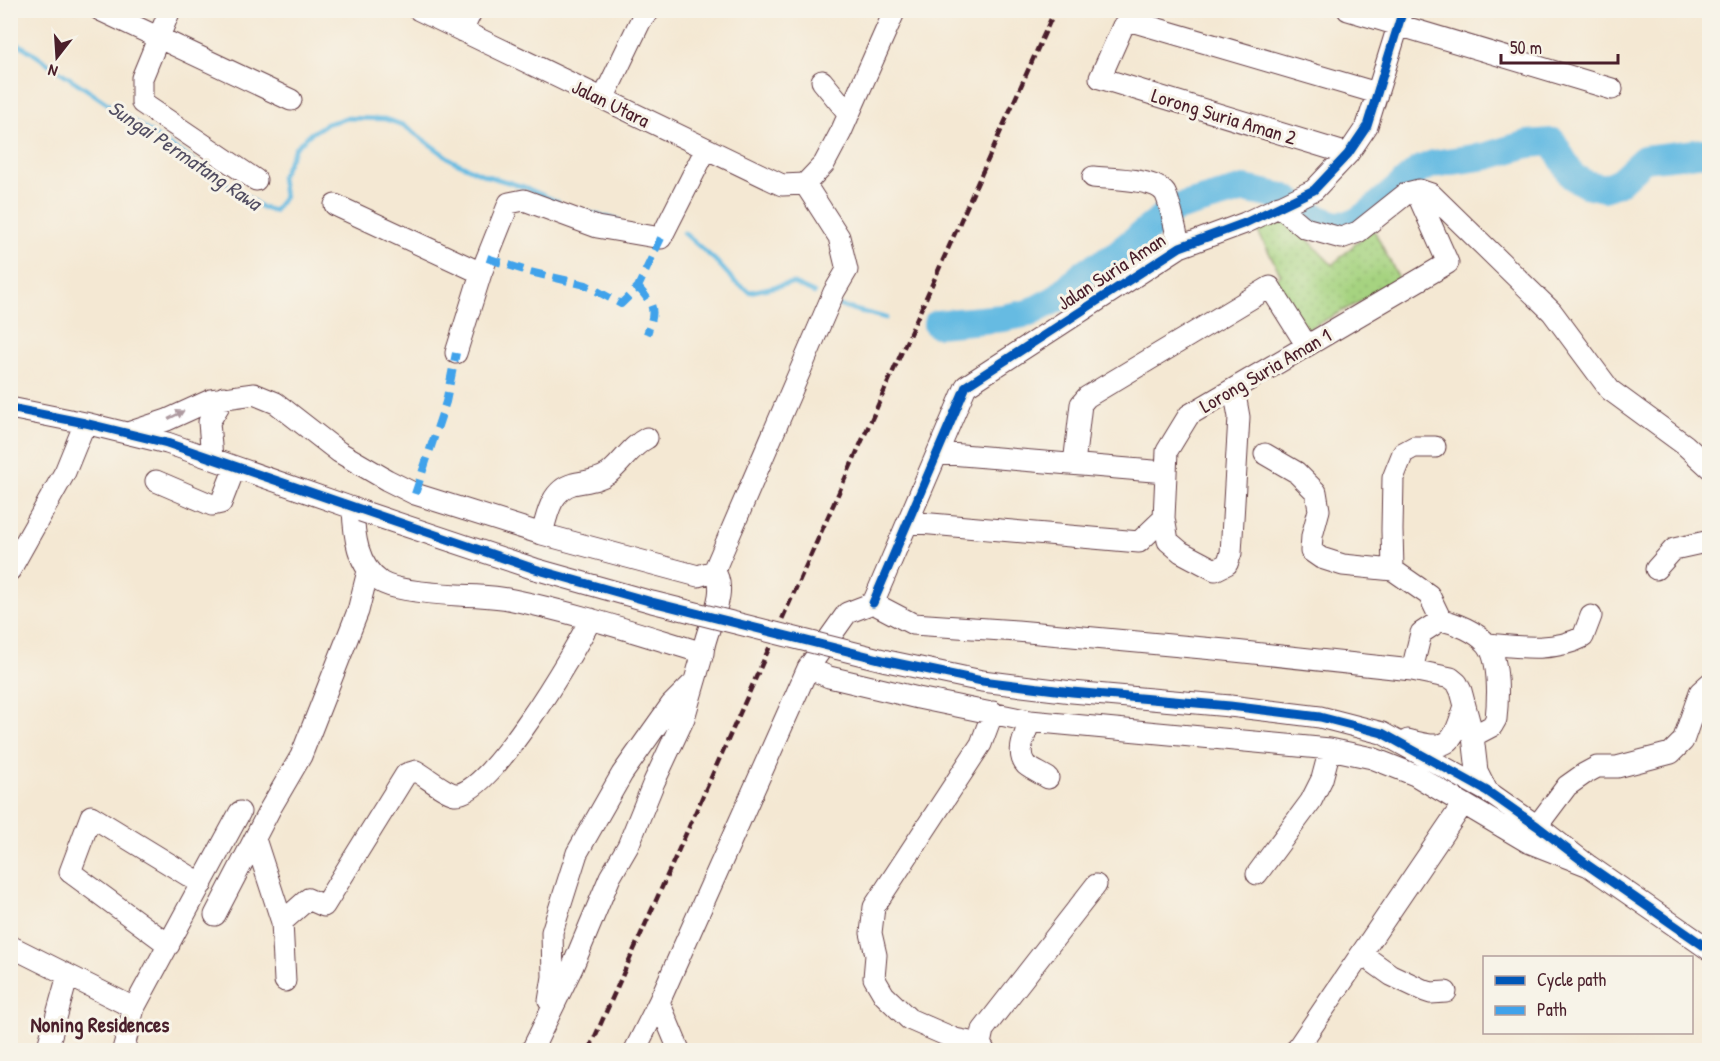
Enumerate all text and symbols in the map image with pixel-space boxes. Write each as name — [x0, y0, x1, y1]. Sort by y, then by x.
north arrow — [27, 27, 87, 87]
scale bar — [1501, 27, 1618, 65]
text: 50 m — [1510, 35, 1542, 60]
text: N — [45, 59, 60, 83]
street label: Jalan Utara — [568, 73, 654, 133]
street label: Lorong Suria Aman 2 — [1148, 81, 1300, 151]
water label: Sungai Permatang Rawa — [103, 93, 269, 218]
street label: Jalan Suria Aman — [1052, 226, 1170, 316]
street label: Lorong Suria Aman 1 — [1194, 321, 1336, 419]
one-way arrow — [168, 410, 185, 420]
legend — [1483, 956, 1693, 1034]
text: Cycle path — [1537, 967, 1607, 992]
text: Path — [1537, 997, 1567, 1022]
district label: Noning Residences — [31, 1010, 169, 1040]

